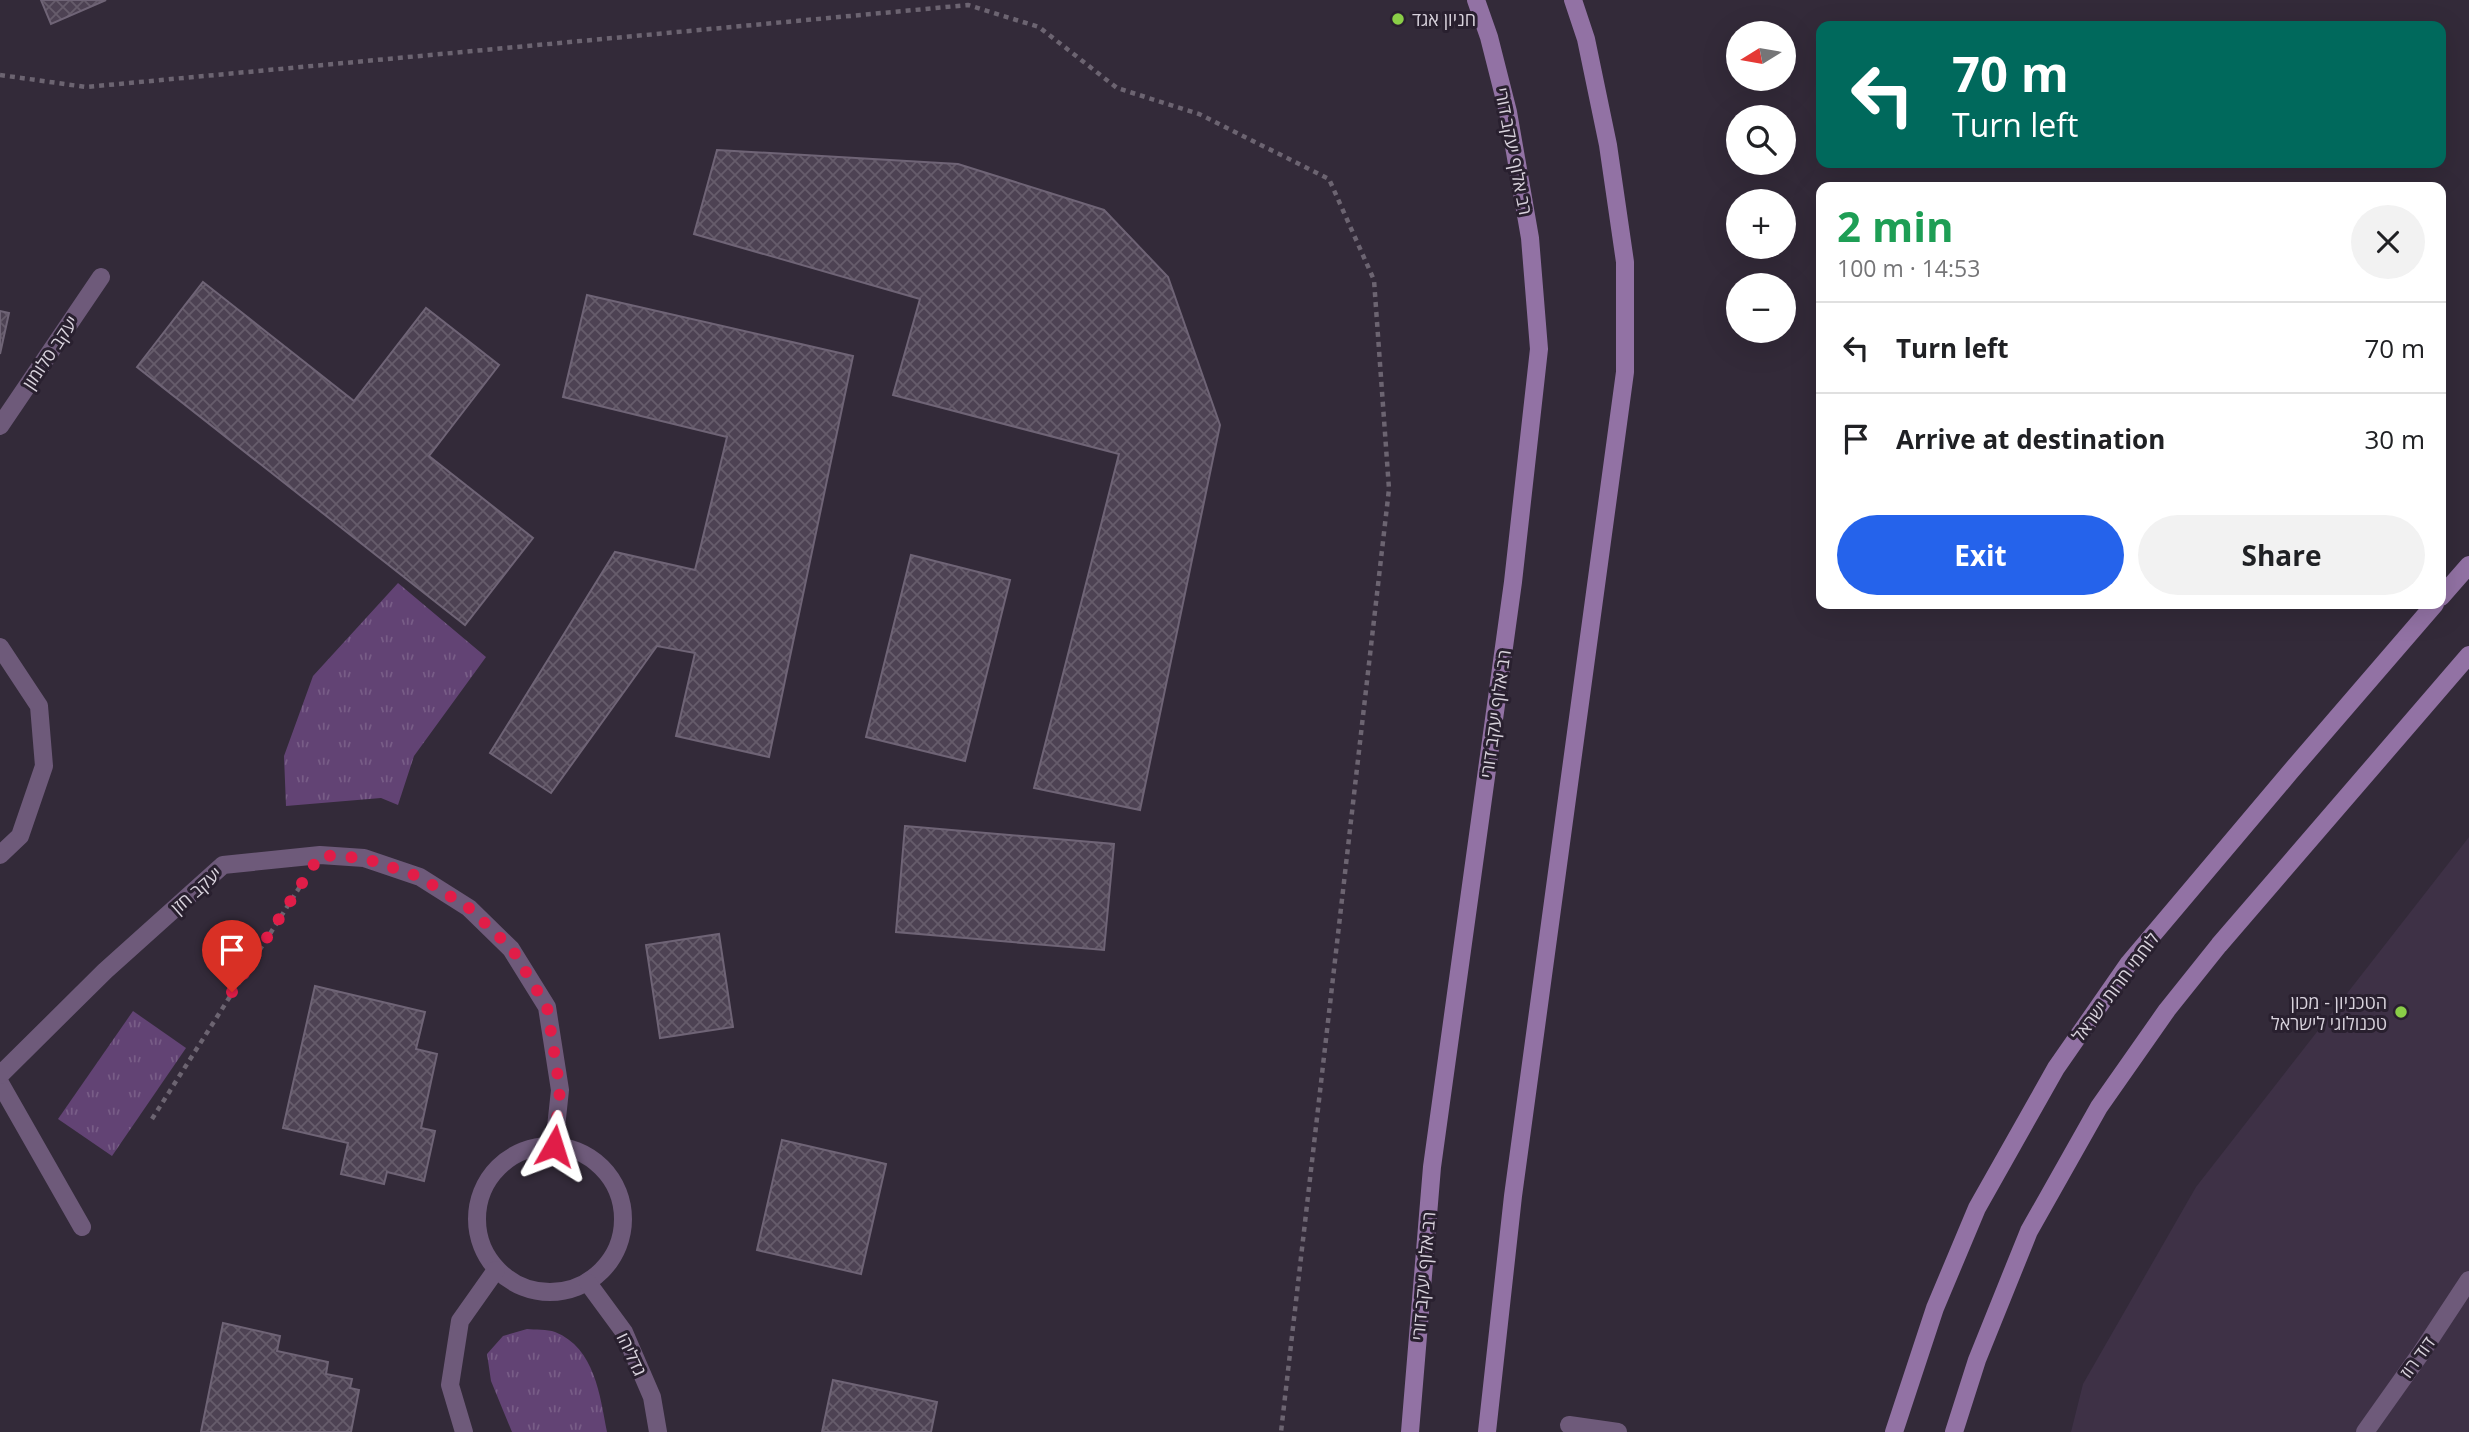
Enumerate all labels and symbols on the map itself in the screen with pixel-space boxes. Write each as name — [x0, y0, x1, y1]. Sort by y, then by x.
place label: חניון אגד — [1412, 7, 1476, 31]
marker: חניון אגד — [1390, 11, 1406, 27]
north arrow — [1726, 21, 1796, 91]
street label: רב אלוף יעקב דורי — [1490, 85, 1538, 217]
street label: יעקב סלומון — [17, 310, 83, 394]
street label: רב אלוף יעקב דורי — [1474, 648, 1516, 780]
street label: יעקב חזן — [165, 861, 227, 919]
pin — [202, 920, 262, 992]
street label: לוחמי חרות ישראל — [2066, 927, 2164, 1047]
place label: הטכניון - מכון טכנולוגי לישראל — [2271, 990, 2387, 1035]
marker: הטכניון - מכון טכנולוגי לישראל — [2393, 1004, 2409, 1020]
position arrow — [517, 1109, 591, 1183]
street label: רב אלוף יעקב דורי — [1405, 1211, 1441, 1341]
street label: גדליהו — [612, 1328, 652, 1380]
street label: דוד רוז — [2394, 1331, 2440, 1383]

